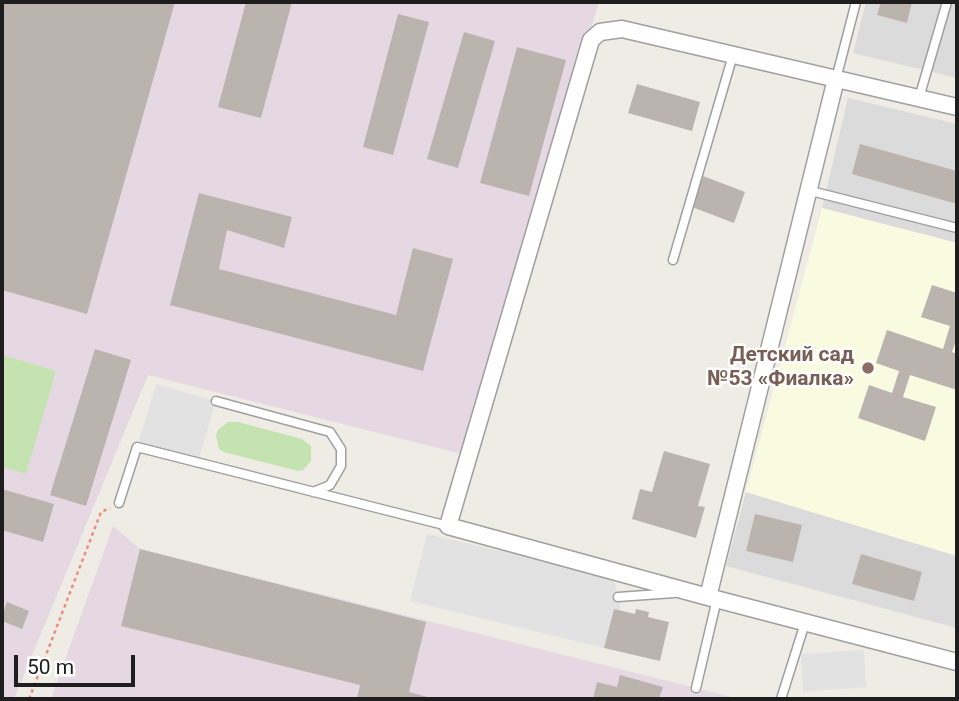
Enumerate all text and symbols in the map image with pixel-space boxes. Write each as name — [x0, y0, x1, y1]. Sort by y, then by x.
place label: Детский сад №53 «Фиалка» — [707, 343, 854, 393]
marker: Детский сад №53 «Фиалка» — [860, 360, 876, 376]
scale bar — [18, 642, 138, 686]
text: 50 m — [27, 655, 74, 679]

